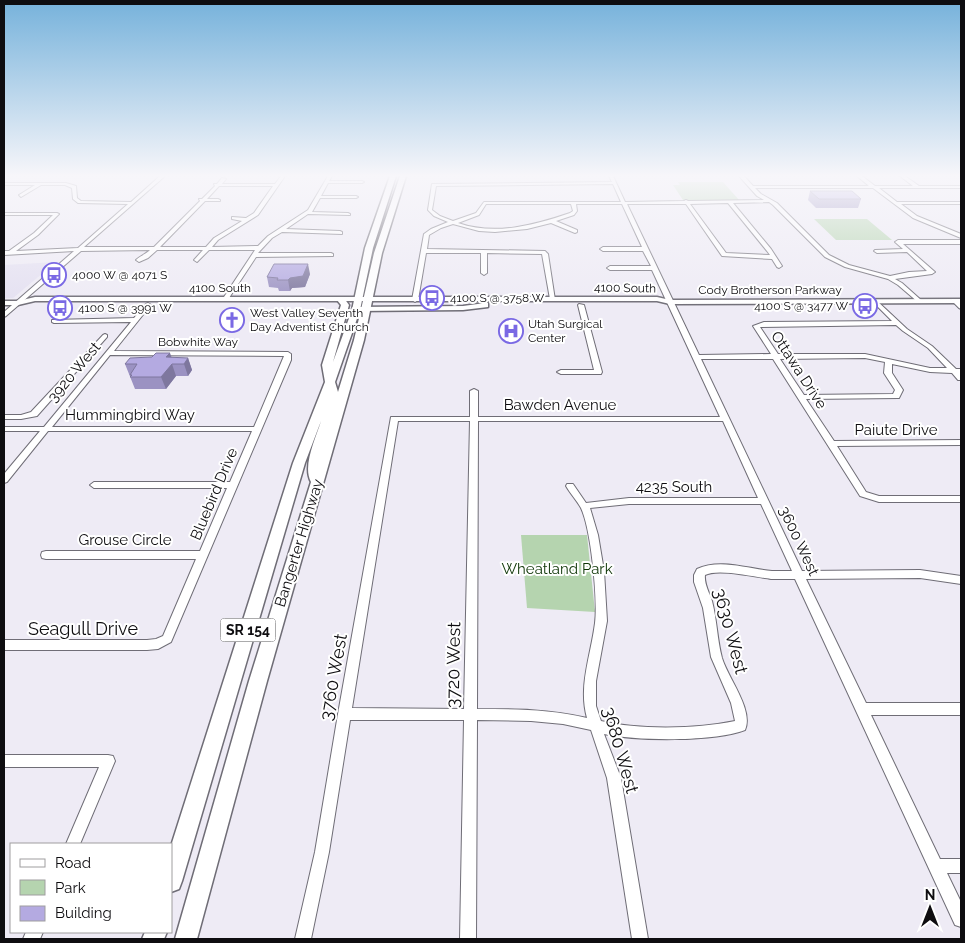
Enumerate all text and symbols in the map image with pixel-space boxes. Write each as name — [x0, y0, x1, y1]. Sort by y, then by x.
bus stop icon: 4000 W @ 4071 S — [41, 262, 67, 288]
place label: 4000 W @ 4071 S — [72, 268, 167, 282]
street label: 4100 South — [594, 280, 656, 296]
street label: 4100 South — [189, 281, 251, 295]
street label: Cody Brotherson Parkway — [698, 283, 842, 297]
bus stop icon: 4100 S @ 3758 W — [419, 285, 445, 311]
place label: 4100 S @ 3758 W — [450, 291, 545, 305]
bus stop icon: 4100 S @ 3477 W — [852, 293, 878, 319]
bus stop icon: 4100 S @ 3991 W — [47, 295, 73, 321]
place label: 4100 S @ 3477 W — [754, 299, 848, 313]
place label: 4100 S @ 3991 W — [78, 301, 172, 315]
place label: West Valley Seventh Day Adventist Church — [250, 306, 369, 334]
church icon: West Valley Seventh Day Adventist Church — [219, 307, 245, 333]
place label: Utah Surgical Center — [528, 317, 603, 345]
hospital icon: Utah Surgical Center — [498, 318, 524, 344]
street label: Ottawa Drive — [767, 328, 831, 412]
street label: Bobwhite Way — [158, 335, 239, 349]
street label: 3920 West — [44, 338, 104, 406]
street label: Bawden Avenue — [504, 396, 617, 414]
street label: Hummingbird Way — [65, 406, 195, 424]
street label: Paiute Drive — [855, 421, 938, 439]
street label: Bluebird Drive — [187, 445, 242, 543]
street label: Bangerter Highway — [271, 477, 327, 609]
street label: 4235 South — [636, 478, 712, 496]
street label: 3600 West — [775, 503, 823, 579]
street label: Grouse Circle — [78, 531, 172, 549]
park label: Wheatland Park — [501, 560, 613, 578]
street label: 3630 West — [709, 586, 753, 676]
street label: Seagull Drive — [28, 618, 138, 639]
road number: SR 154 — [220, 618, 276, 642]
street label: 3720 West — [442, 622, 464, 708]
street label: 3760 West — [315, 632, 351, 722]
street label: 3680 West — [599, 704, 643, 796]
legend — [10, 843, 172, 933]
text: Road — [55, 854, 91, 872]
text: Park — [55, 879, 86, 897]
north arrow — [905, 883, 955, 933]
text: N — [925, 887, 935, 903]
text: Building — [55, 904, 112, 922]

